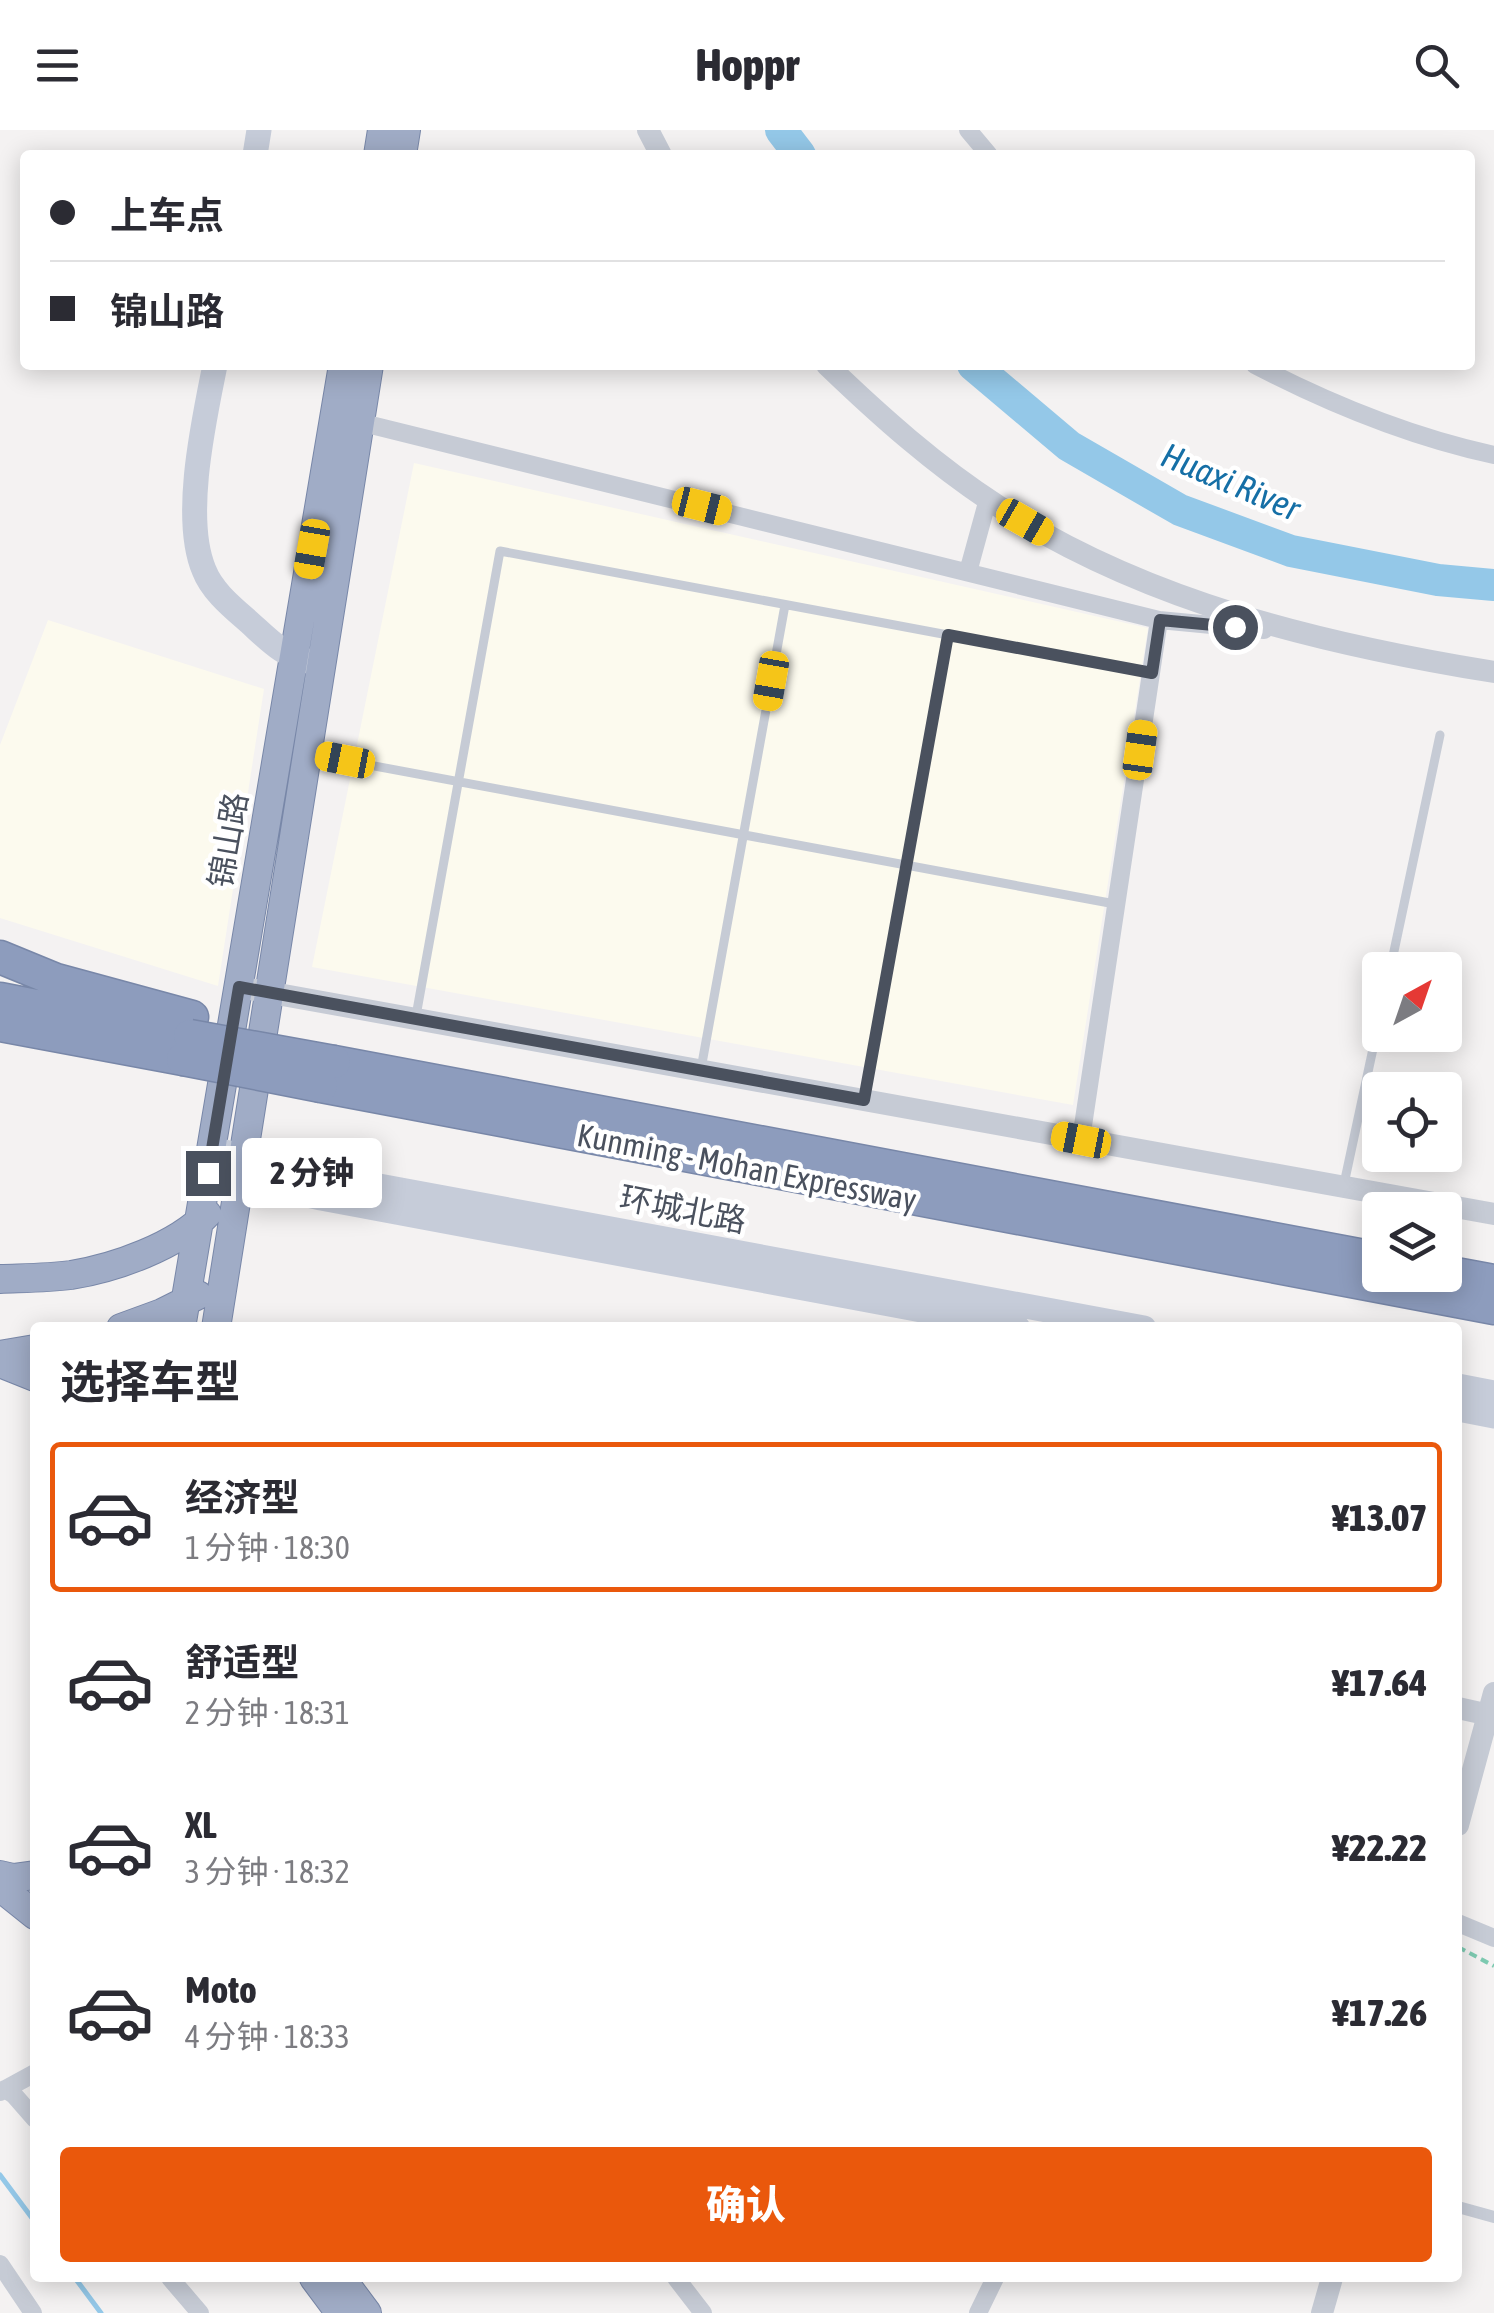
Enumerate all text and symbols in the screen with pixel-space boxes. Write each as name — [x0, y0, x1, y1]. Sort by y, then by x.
icon: menu — [30, 38, 85, 93]
icon: search — [1409, 38, 1464, 93]
text: Hoppr — [695, 39, 799, 91]
text: 上车点 — [110, 194, 224, 237]
text: 锦山路 — [110, 290, 224, 333]
water label: Huaxi River — [1156, 434, 1308, 529]
car — [669, 484, 735, 528]
car — [992, 494, 1058, 550]
car — [292, 517, 332, 581]
route start — [1213, 605, 1258, 650]
car — [751, 649, 791, 713]
car — [1121, 718, 1159, 782]
car — [313, 740, 377, 780]
street label: 锦山路 — [201, 790, 255, 890]
north arrow — [1362, 952, 1462, 1052]
map controls — [1362, 952, 1462, 1292]
button: locate — [1362, 1072, 1462, 1172]
street label: Kunming - Mohan Expressway — [574, 1116, 920, 1218]
car — [1049, 1120, 1113, 1160]
callout: 2 分钟 — [243, 1138, 383, 1208]
route end — [186, 1151, 231, 1196]
text: 2 分钟 — [270, 1154, 354, 1191]
street label: 环城北路 — [617, 1179, 749, 1239]
button: layers — [1362, 1192, 1462, 1292]
text: 选择车型 — [60, 1356, 240, 1408]
icon: car — [65, 1472, 155, 1562]
text: 经济型 — [185, 1476, 299, 1519]
text: ¥13.07 — [1332, 1496, 1427, 1539]
text: 1 分钟 · 18:30 — [185, 1529, 350, 1566]
icon: car — [65, 1637, 155, 1727]
text: 舒适型 — [185, 1641, 299, 1684]
text: ¥17.64 — [1332, 1661, 1427, 1704]
text: 2 分钟 · 18:31 — [185, 1694, 350, 1731]
icon: car — [65, 1802, 155, 1892]
text: XL — [185, 1803, 217, 1846]
text: ¥22.22 — [1332, 1826, 1427, 1869]
text: 3 分钟 · 18:32 — [185, 1853, 350, 1890]
icon: car — [65, 1967, 155, 2057]
text: Moto — [185, 1968, 257, 2011]
text: ¥17.26 — [1332, 1991, 1427, 2034]
text: 4 分钟 · 18:33 — [185, 2018, 350, 2055]
button: 确认 — [60, 2147, 1432, 2262]

